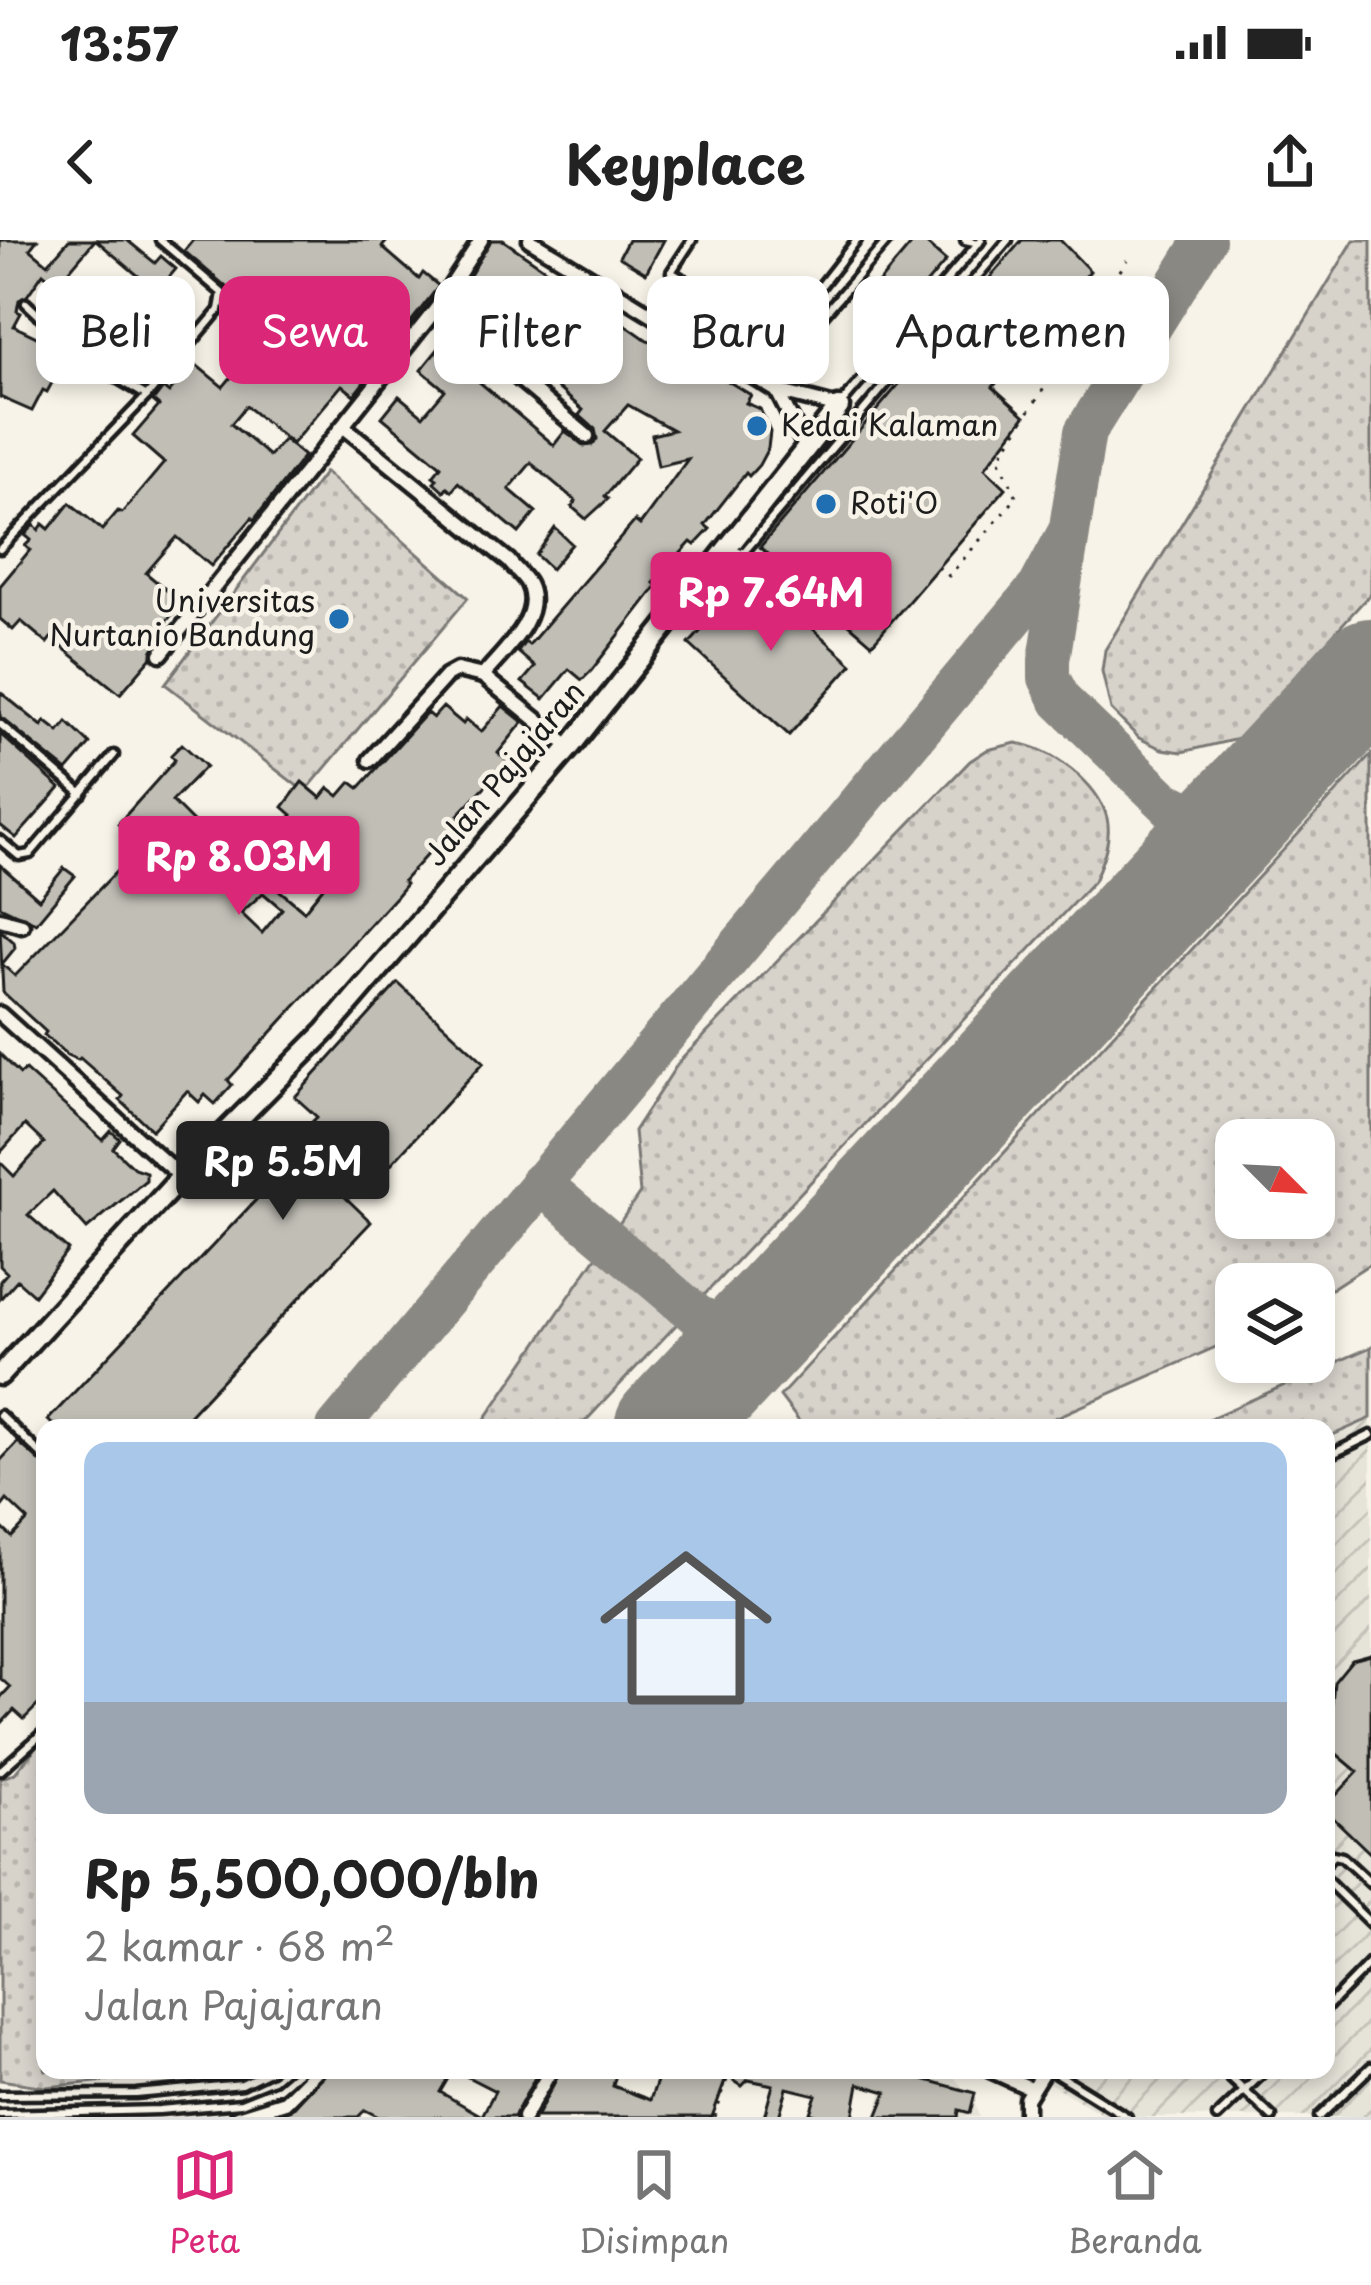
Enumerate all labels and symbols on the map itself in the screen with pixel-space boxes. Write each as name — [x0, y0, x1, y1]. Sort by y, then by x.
place label: Kedai Kalaman — [781, 401, 998, 446]
marker: Kedai Kalaman — [744, 413, 770, 439]
place label: Roti'O — [850, 479, 938, 524]
marker: Roti'O — [813, 491, 839, 517]
pin: Rp 7.64M — [647, 552, 895, 654]
place label: Universitas Nurtanio Bandung — [49, 577, 315, 656]
marker: Universitas Nurtanio Bandung — [326, 606, 352, 632]
street label: Jalan Pajajaran — [412, 670, 594, 875]
pin: Rp 8.03M — [115, 816, 363, 918]
north arrow — [1215, 1119, 1335, 1239]
pin: Rp 5.5M — [172, 1121, 394, 1223]

